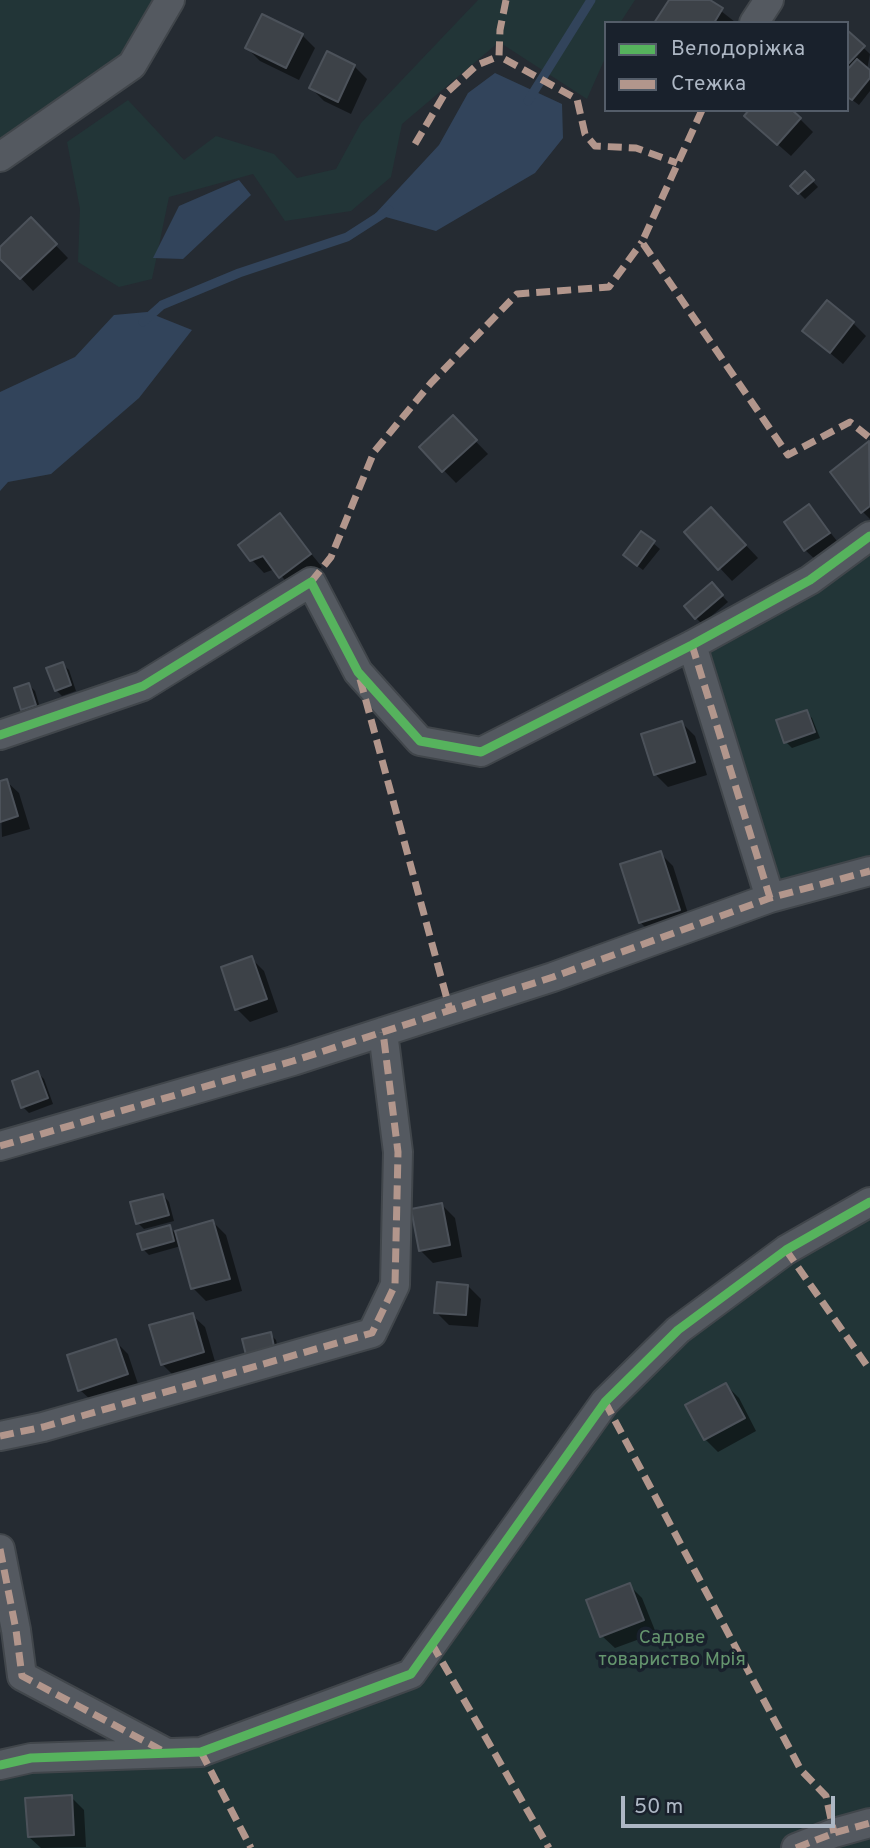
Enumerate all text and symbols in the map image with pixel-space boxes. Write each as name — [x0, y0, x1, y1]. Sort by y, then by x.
legend — [604, 21, 849, 112]
text: Велодоріжка — [671, 36, 805, 63]
text: Стежка — [671, 71, 746, 98]
park label: Садове товариство Мрія — [598, 1628, 746, 1672]
scale bar — [625, 1782, 838, 1826]
text: 50 m — [634, 1794, 683, 1821]

